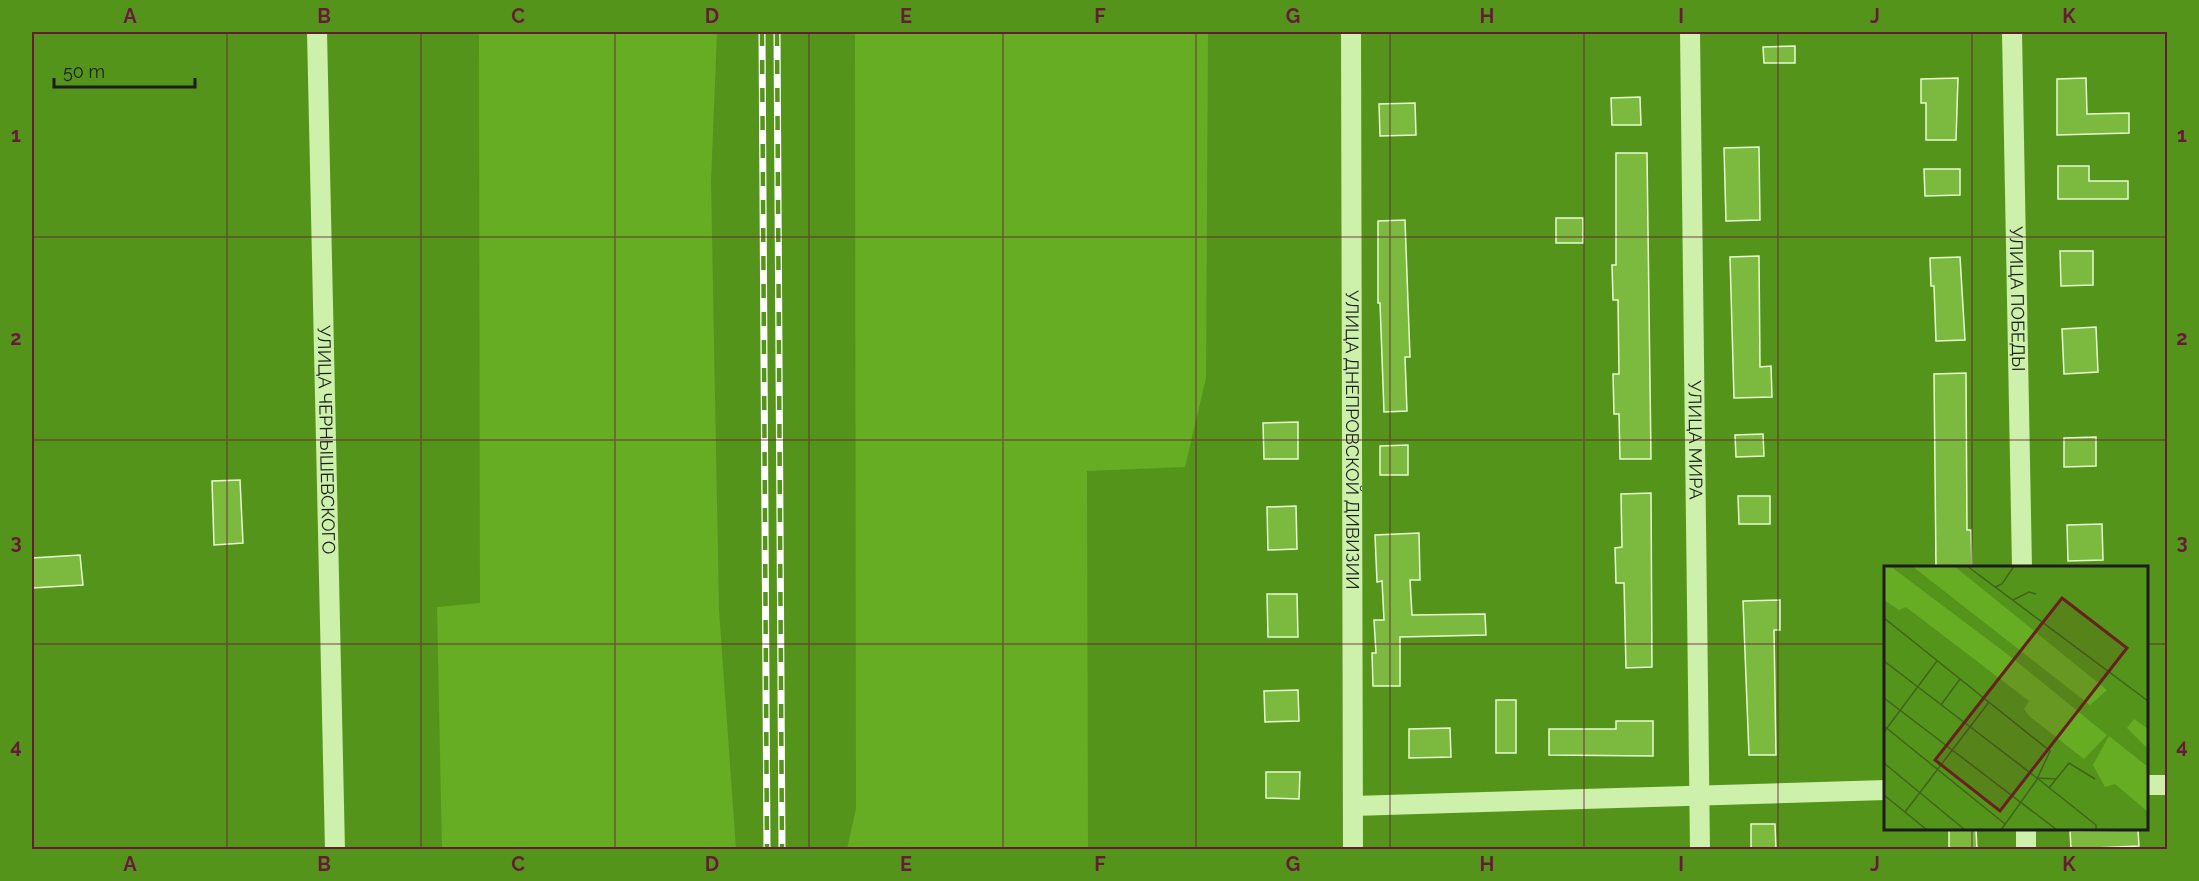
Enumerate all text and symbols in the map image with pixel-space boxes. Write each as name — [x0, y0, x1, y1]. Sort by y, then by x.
text: A — [123, 4, 137, 28]
text: B — [317, 4, 331, 28]
text: C — [511, 4, 525, 28]
text: D — [705, 4, 719, 28]
text: E — [900, 4, 912, 28]
text: F — [1094, 4, 1106, 28]
text: G — [1286, 4, 1300, 28]
text: H — [1480, 4, 1494, 28]
text: I — [1678, 4, 1684, 28]
text: J — [1870, 4, 1880, 28]
text: K — [2062, 4, 2076, 28]
scale bar — [54, 51, 195, 89]
text: 50 m — [63, 61, 105, 82]
text: 1 — [11, 123, 21, 147]
text: 1 — [2177, 123, 2187, 147]
street label: УЛИЦА ПОБЕДЫ — [2006, 226, 2029, 372]
street label: УЛИЦА ДНЕПРОВСКОЙ ДИВИЗИИ — [1342, 290, 1363, 590]
street label: УЛИЦА ЧЕРНЫШЕВСКОГО — [313, 325, 339, 555]
text: 2 — [10, 326, 22, 350]
text: 2 — [2176, 326, 2188, 350]
street label: УЛИЦА МИРА — [1684, 380, 1707, 500]
text: 3 — [10, 530, 22, 554]
text: 3 — [2176, 530, 2188, 554]
inset map — [1884, 566, 2148, 830]
text: 4 — [10, 734, 22, 758]
text: 4 — [2176, 734, 2188, 758]
text: A — [123, 852, 137, 876]
text: B — [317, 852, 331, 876]
text: C — [511, 852, 525, 876]
text: D — [705, 852, 719, 876]
text: E — [900, 852, 912, 876]
text: F — [1094, 852, 1106, 876]
text: G — [1286, 852, 1300, 876]
text: H — [1480, 852, 1494, 876]
text: I — [1678, 852, 1684, 876]
text: J — [1870, 852, 1880, 876]
text: K — [2062, 852, 2076, 876]

